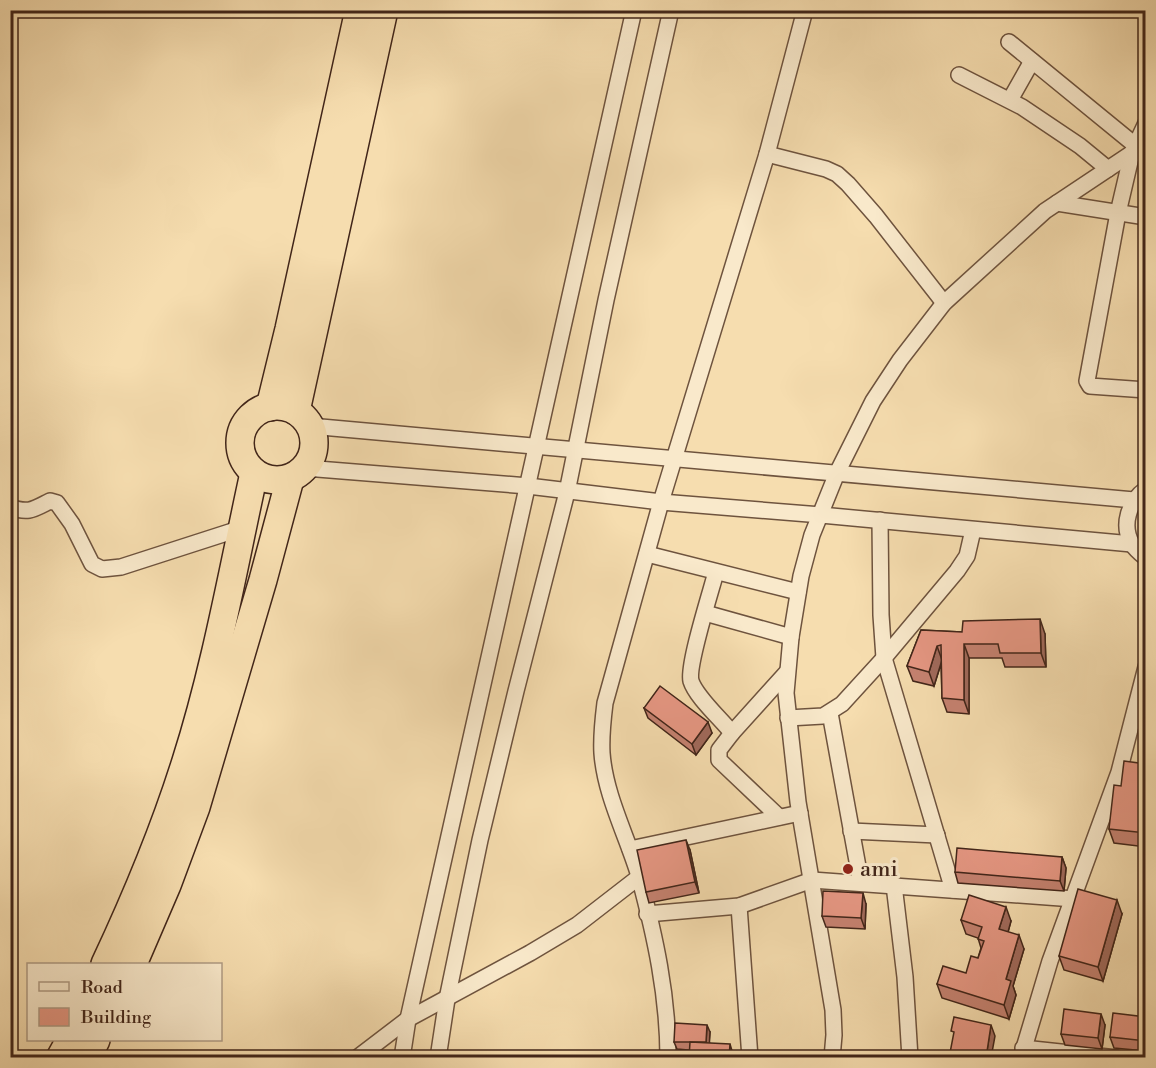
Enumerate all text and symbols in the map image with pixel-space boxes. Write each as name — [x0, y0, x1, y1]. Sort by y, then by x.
place label: ami — [860, 856, 898, 883]
marker: ami — [841, 862, 855, 876]
legend — [27, 963, 222, 1041]
text: Road — [81, 976, 124, 999]
text: Building — [80, 1006, 152, 1029]

